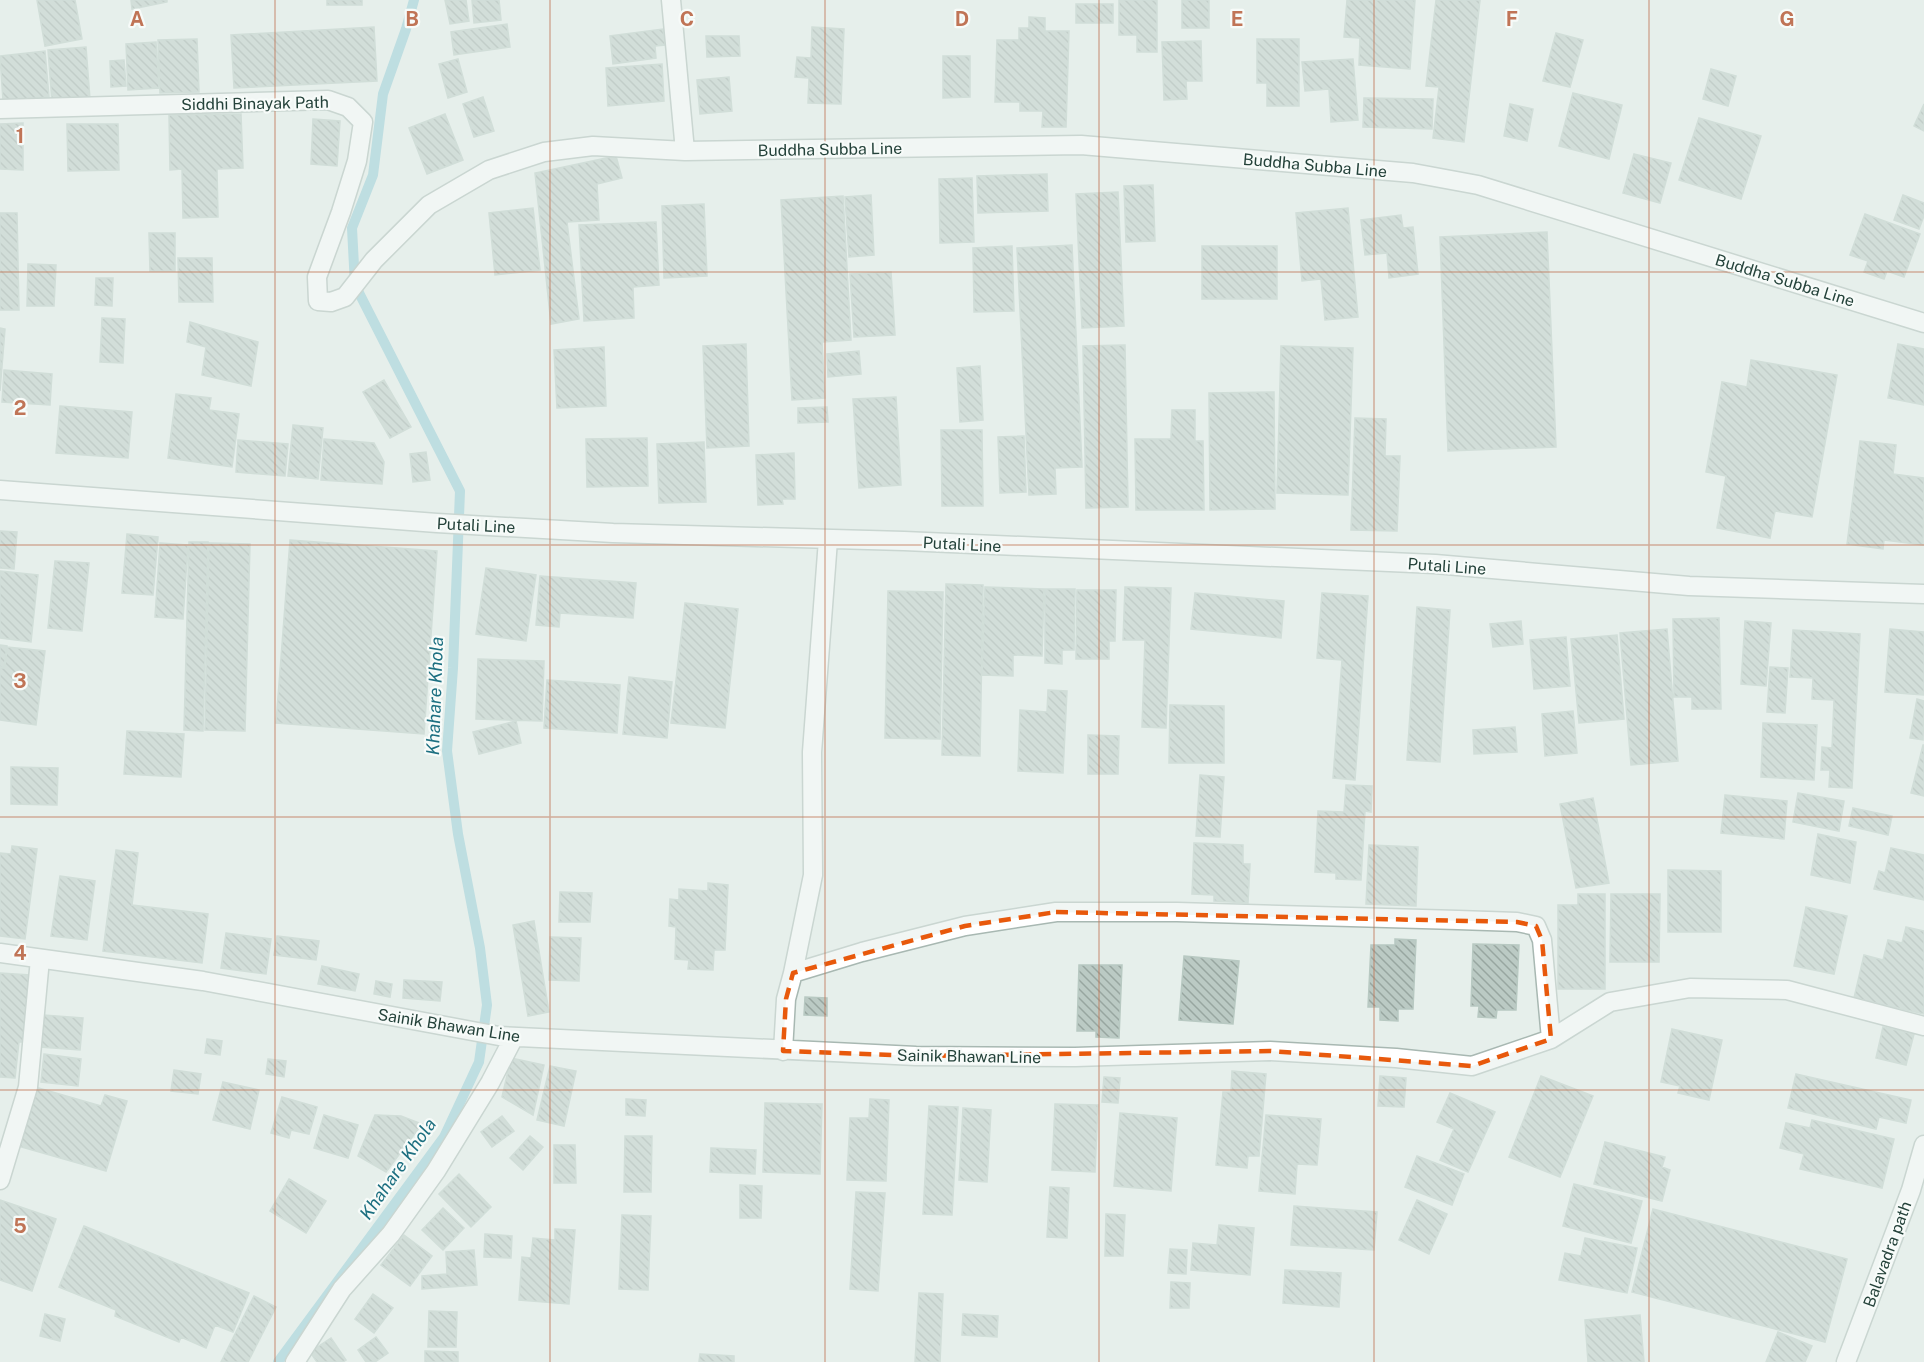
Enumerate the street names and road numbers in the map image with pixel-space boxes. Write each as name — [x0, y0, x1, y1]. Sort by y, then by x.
street label: Siddhi Binayak Path — [181, 93, 329, 114]
street label: Buddha Subba Line — [758, 139, 902, 160]
street label: Buddha Subba Line — [1242, 150, 1388, 181]
street label: Buddha Subba Line — [1713, 250, 1857, 311]
street label: Putali Line — [436, 514, 516, 537]
street label: Putali Line — [922, 533, 1002, 556]
street label: Putali Line — [1407, 554, 1487, 579]
street label: Sainik Bhawan Line — [376, 1005, 522, 1046]
street label: Sainik Bhawan Line — [897, 1046, 1041, 1067]
street label: Balavadra path — [1859, 1199, 1915, 1310]

